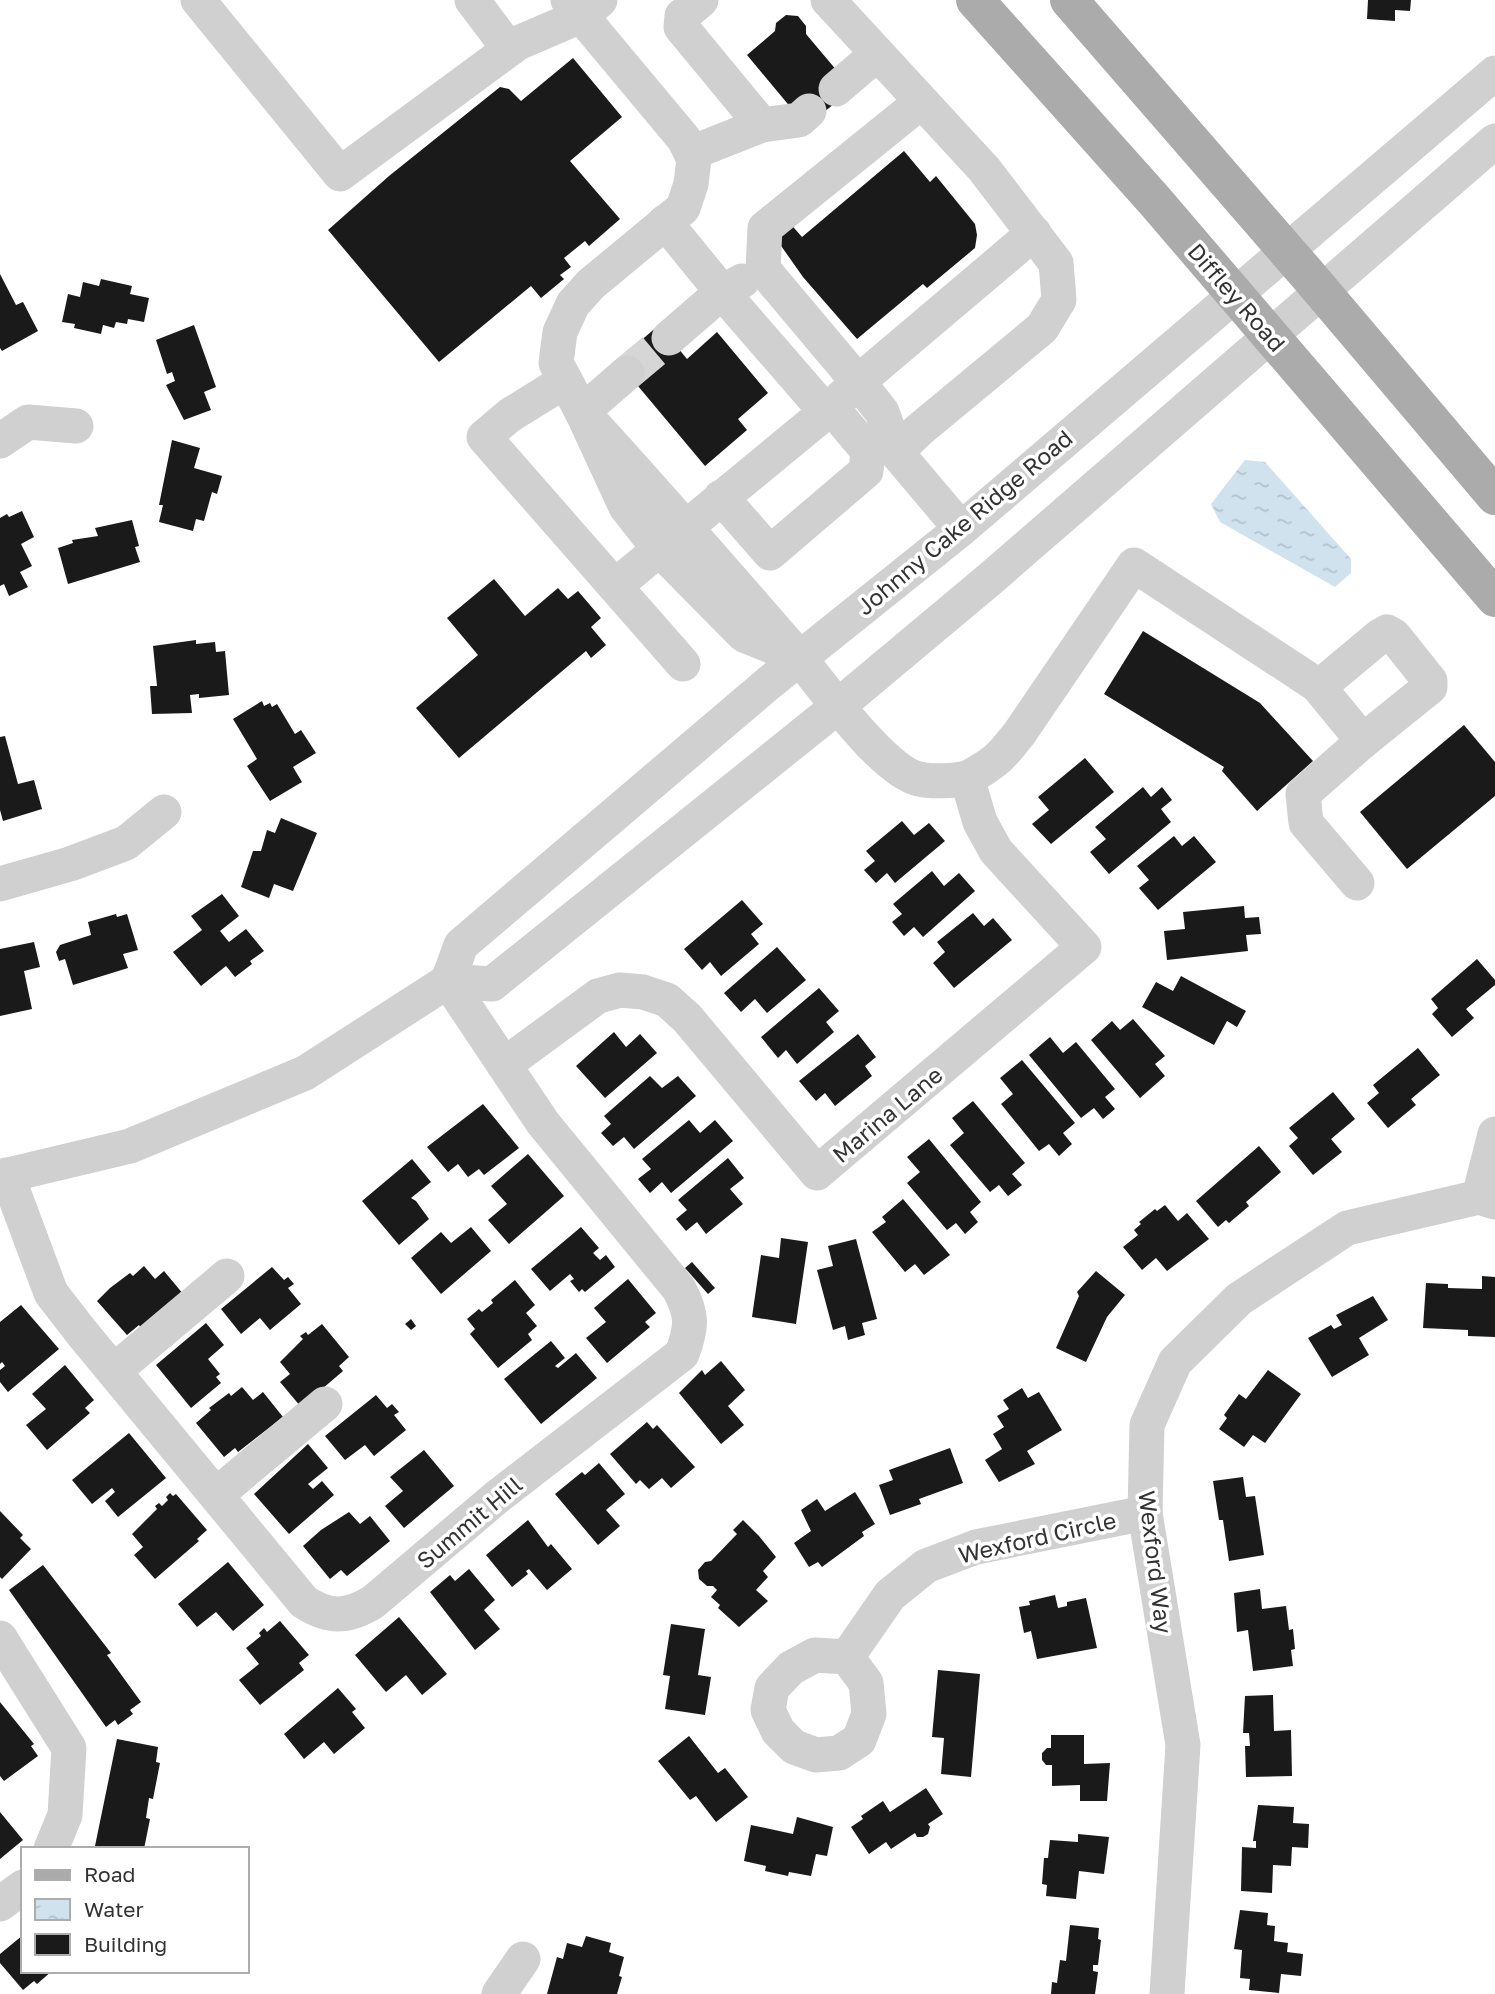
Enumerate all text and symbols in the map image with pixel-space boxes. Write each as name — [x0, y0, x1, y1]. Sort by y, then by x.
street label: Diffley Road — [1182, 237, 1292, 357]
street label: Johnny Cake Ridge Road — [850, 424, 1078, 620]
street label: Marina Lane — [826, 1060, 948, 1168]
street label: Summit Hill — [411, 1470, 527, 1574]
street label: Wexford Way — [1133, 1489, 1179, 1635]
street label: Wexford Circle — [955, 1505, 1119, 1569]
legend — [21, 1847, 248, 1973]
text: Road — [84, 1861, 135, 1887]
text: Water — [84, 1896, 144, 1922]
text: Building — [84, 1931, 167, 1957]

